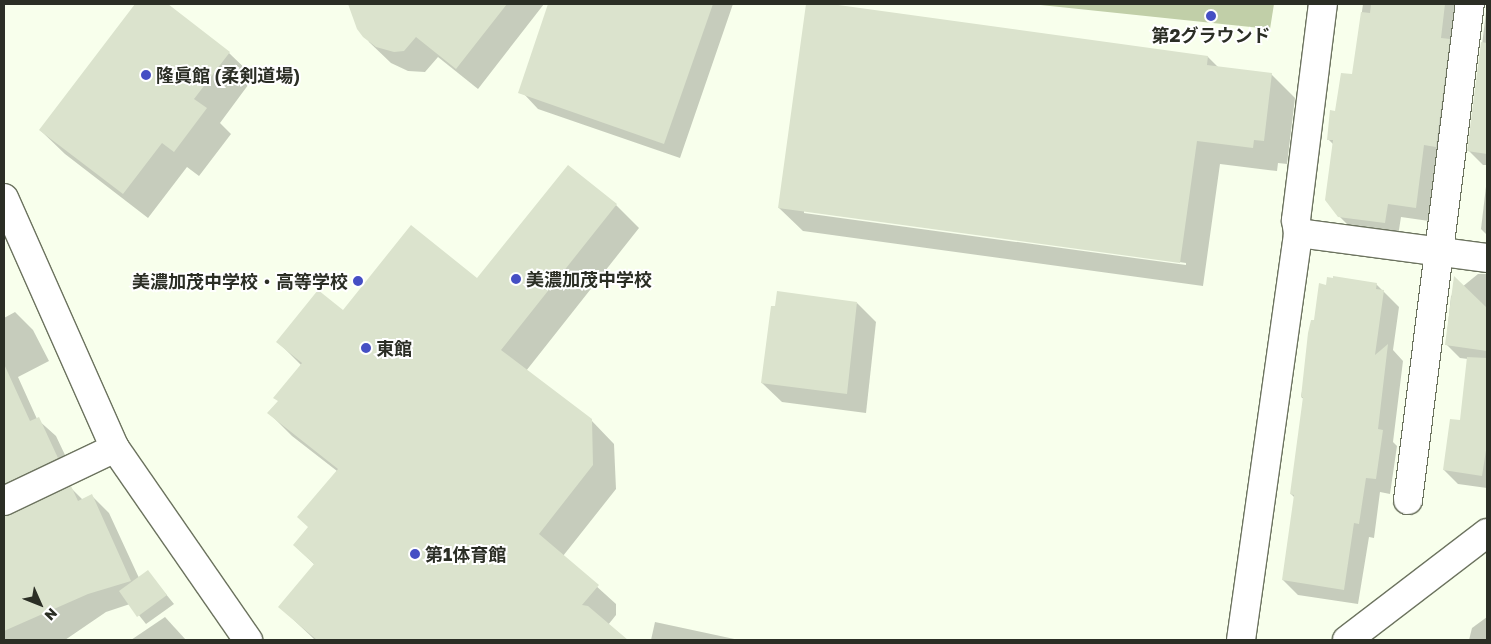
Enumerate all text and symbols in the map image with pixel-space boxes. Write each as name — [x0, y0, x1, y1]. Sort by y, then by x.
marker: 第2グラウンド — [1205, 10, 1217, 22]
place label: 第2グラウンド — [1152, 24, 1270, 46]
place label: 隆眞館 (柔剣道場) — [156, 64, 300, 86]
marker: 隆眞館 (柔剣道場) — [140, 69, 152, 81]
place label: 美濃加茂中学校 — [526, 268, 652, 290]
place label: 美濃加茂中学校・高等学校 — [132, 270, 348, 292]
marker: 美濃加茂中学校 — [510, 273, 522, 285]
marker: 美濃加茂中学校・高等学校 — [352, 275, 364, 287]
place label: 東館 — [376, 337, 412, 359]
marker: 東館 — [360, 342, 372, 354]
place label: 第1体育館 — [425, 543, 506, 565]
marker: 第1体育館 — [409, 548, 421, 560]
north arrow — [15, 579, 65, 629]
text: N — [41, 605, 61, 624]

